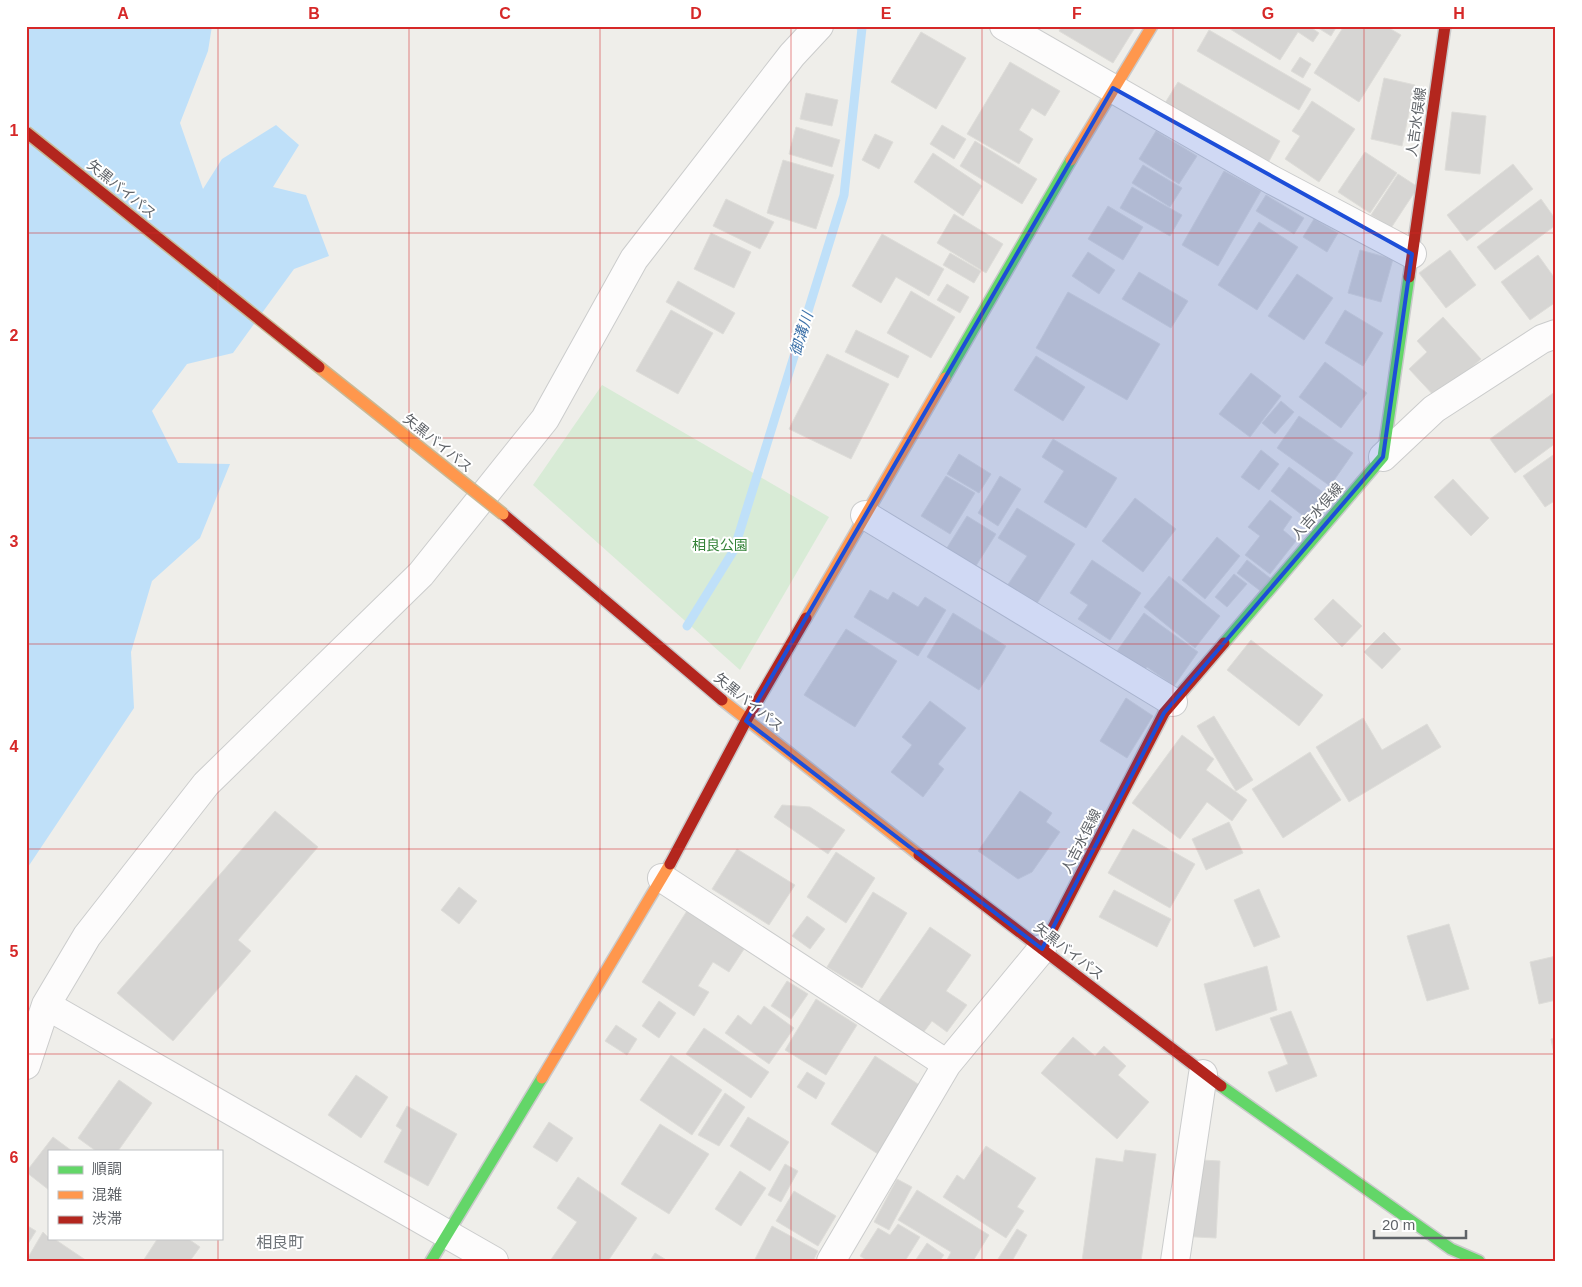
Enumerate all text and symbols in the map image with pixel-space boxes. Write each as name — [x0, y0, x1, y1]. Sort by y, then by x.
text: A — [117, 5, 129, 22]
text: B — [308, 5, 320, 22]
text: C — [499, 5, 511, 22]
text: D — [690, 5, 702, 22]
text: E — [881, 5, 892, 22]
text: F — [1072, 5, 1082, 22]
text: G — [1262, 5, 1274, 22]
text: H — [1453, 5, 1465, 22]
street label: 人吉水俣線 — [1403, 86, 1429, 158]
text: 1 — [10, 122, 19, 139]
street label: 矢黒バイパス — [84, 156, 160, 222]
water label: 御溝川 — [786, 308, 816, 358]
text: 2 — [10, 327, 19, 344]
street label: 矢黒バイパス — [400, 410, 476, 476]
street label: 人吉水俣線 — [1288, 479, 1346, 543]
text: 3 — [10, 533, 19, 550]
park label: 相良公園 — [692, 537, 748, 553]
street label: 矢黒バイパス — [711, 669, 787, 735]
text: 4 — [10, 738, 19, 755]
street label: 人吉水俣線 — [1058, 806, 1104, 876]
street label: 矢黒バイパス — [1031, 919, 1107, 983]
text: 5 — [10, 943, 19, 960]
text: 6 — [10, 1149, 19, 1166]
legend — [48, 1150, 222, 1240]
text: 順調 — [92, 1160, 122, 1177]
text: 混雑 — [92, 1186, 122, 1203]
scale bar — [1374, 1207, 1467, 1239]
text: 渋滞 — [92, 1210, 122, 1227]
text: 20 m — [1382, 1216, 1415, 1233]
district label: 相良町 — [256, 1234, 304, 1251]

